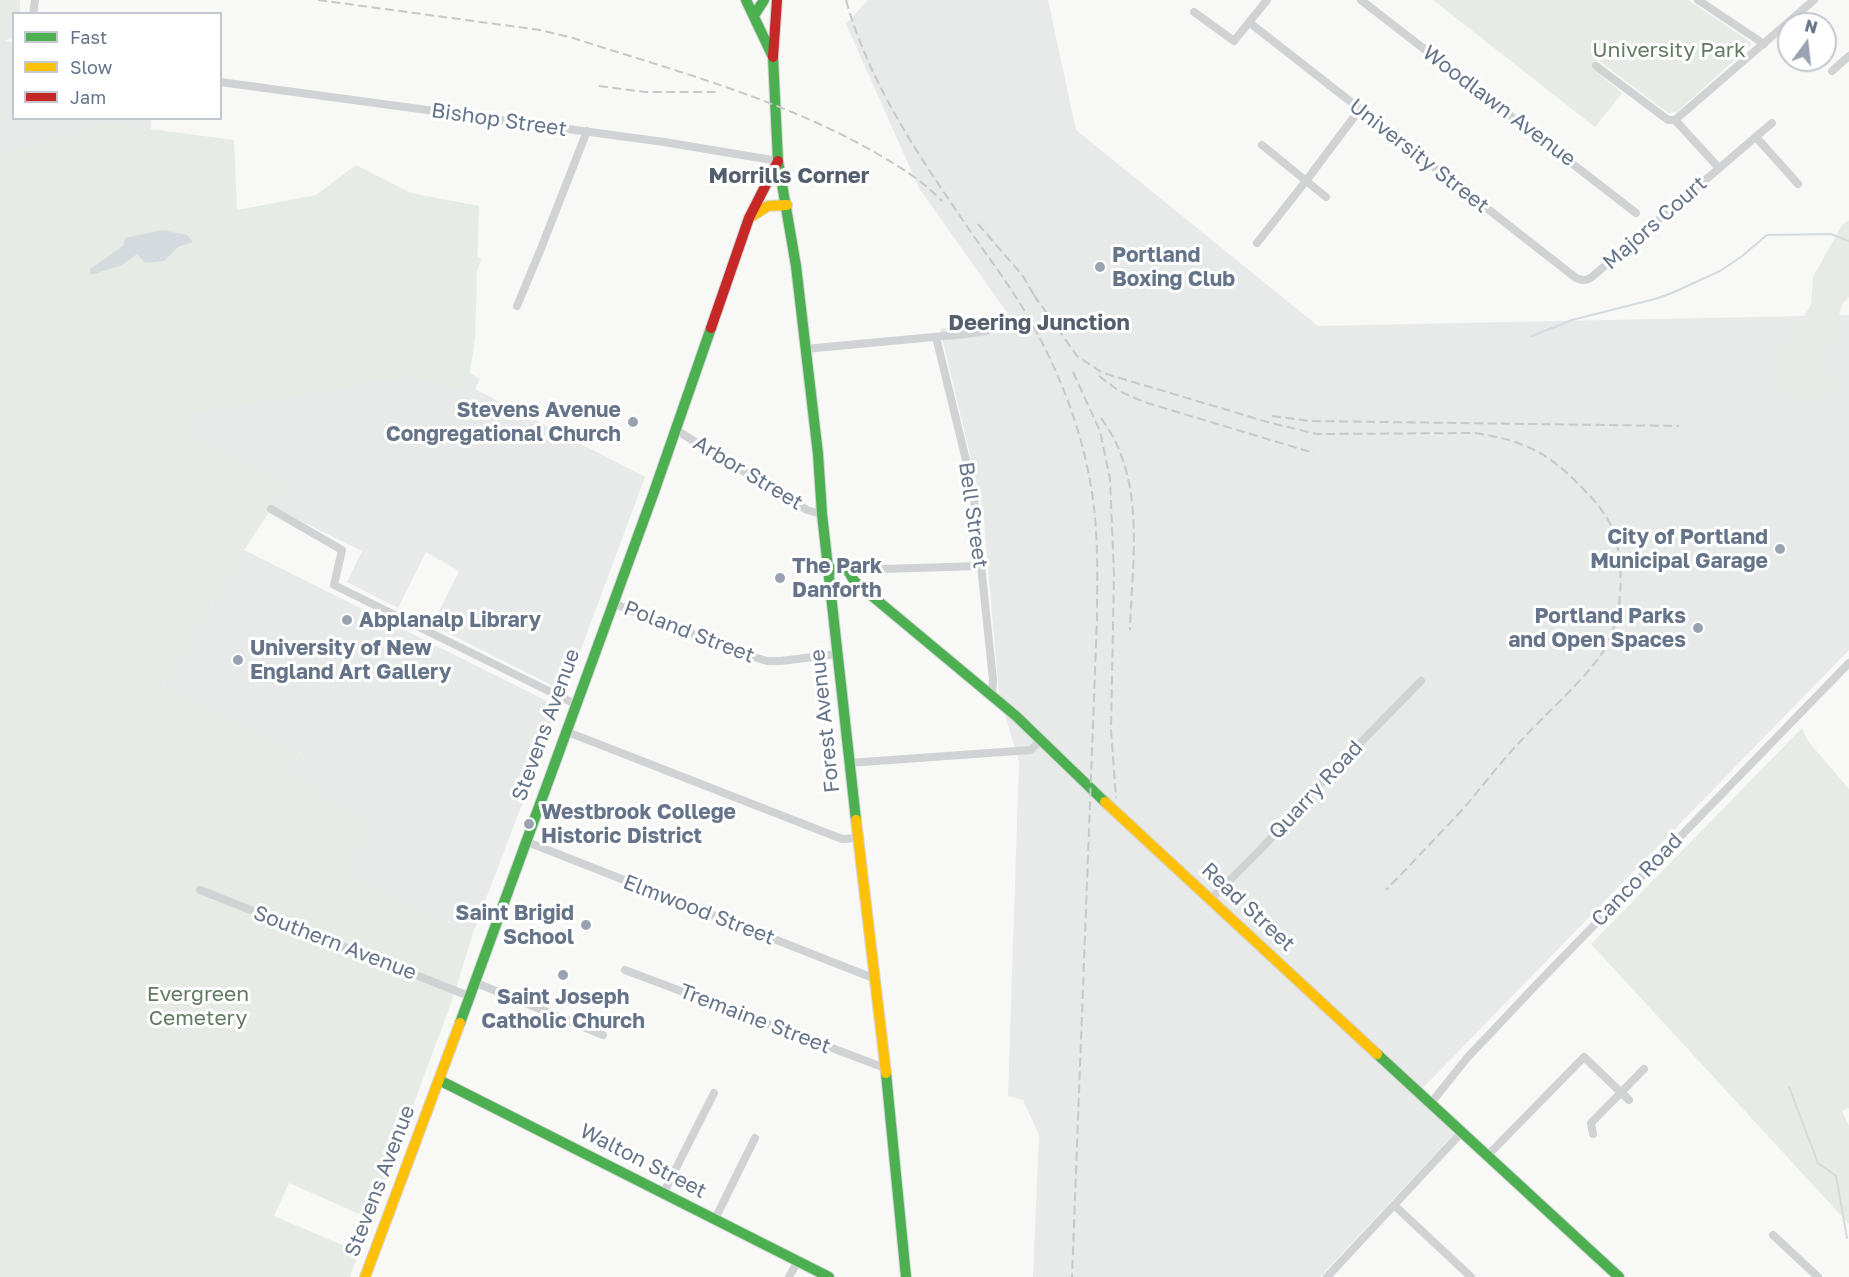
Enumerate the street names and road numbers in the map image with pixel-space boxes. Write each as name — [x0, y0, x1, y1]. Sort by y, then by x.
street label: Woodlawn Avenue — [1417, 40, 1581, 172]
street label: University Street — [1344, 94, 1494, 218]
street label: Bishop Street — [430, 98, 568, 142]
street label: Majors Court — [1598, 171, 1712, 275]
street label: Arbor Street — [689, 430, 807, 516]
street label: Bell Street — [953, 460, 993, 570]
street label: Poland Street — [620, 596, 758, 668]
street label: Stevens Avenue — [507, 645, 585, 805]
street label: Forest Avenue — [805, 648, 845, 794]
street label: Quarry Road — [1264, 735, 1368, 845]
street label: Canco Road — [1586, 828, 1688, 932]
street label: Read Street — [1196, 857, 1300, 957]
street label: Elmwood Street — [620, 870, 778, 950]
street label: Southern Avenue — [250, 900, 420, 986]
street label: Tremaine Street — [676, 979, 834, 1059]
street label: Stevens Avenue — [340, 1102, 420, 1260]
street label: Walton Street — [575, 1118, 711, 1204]

